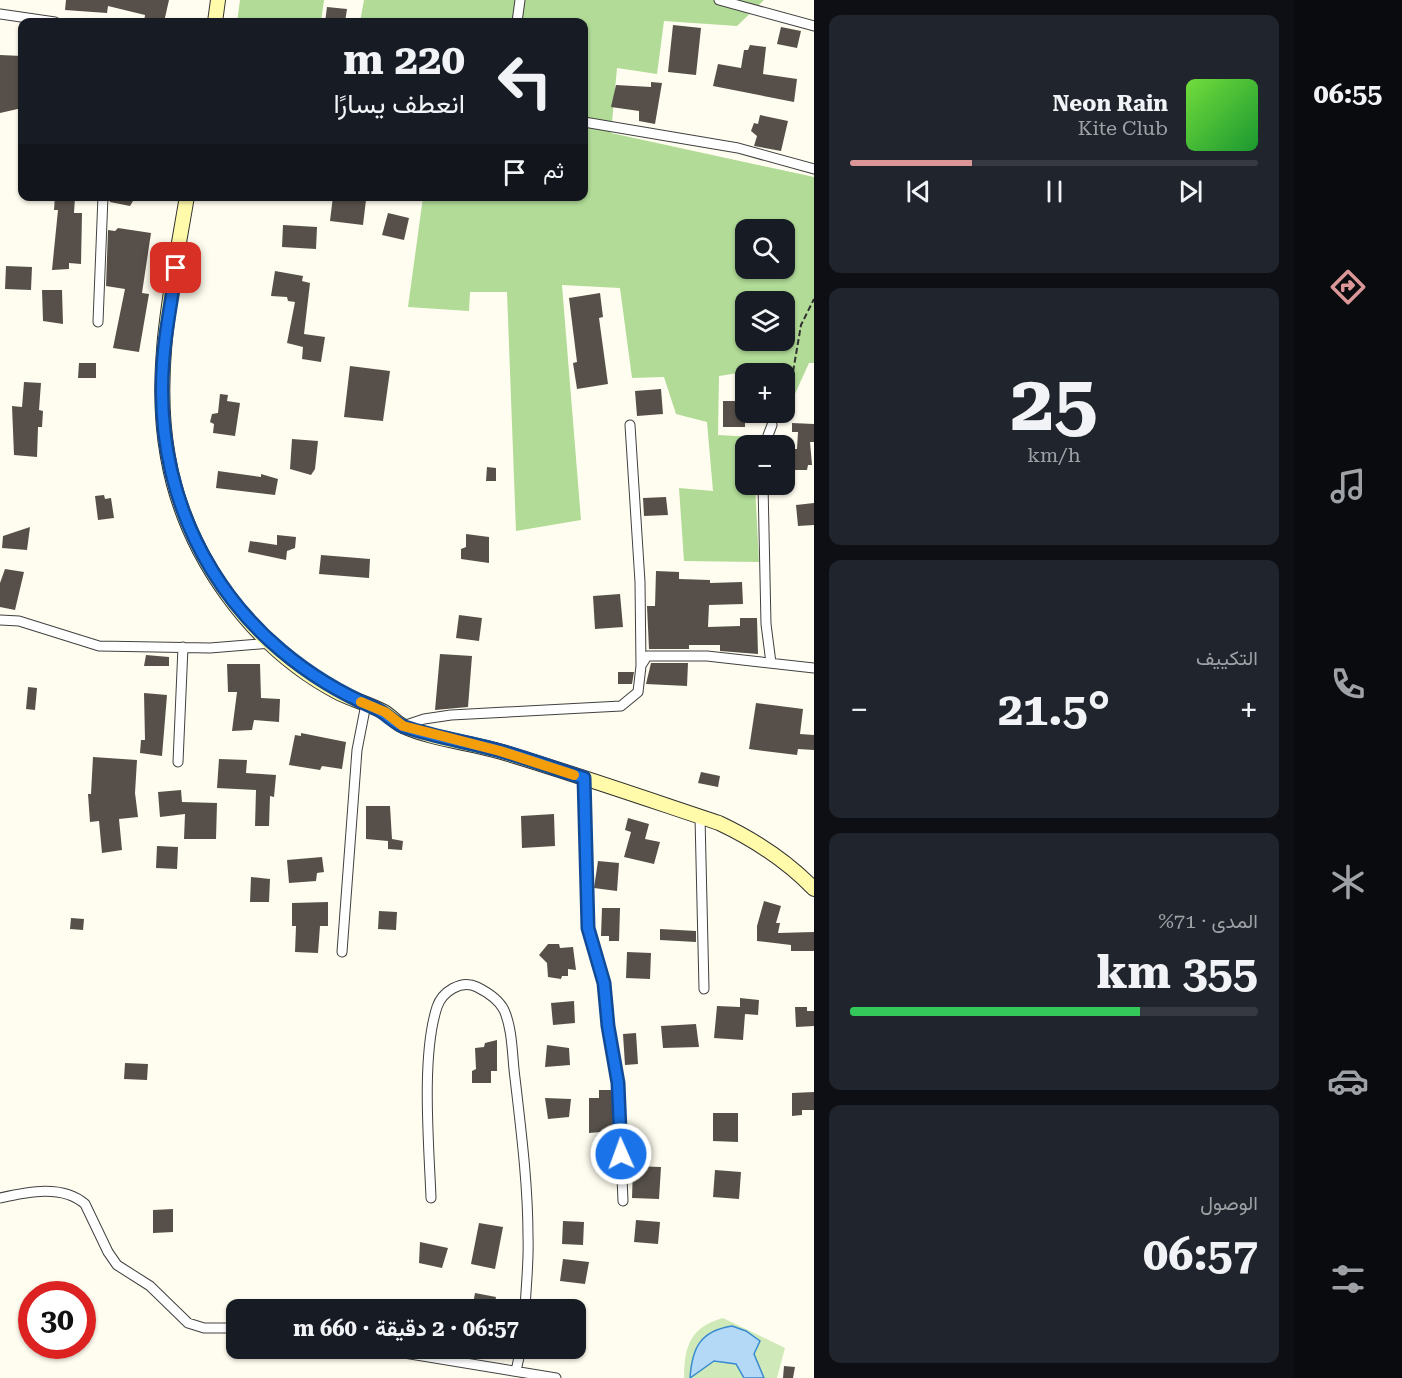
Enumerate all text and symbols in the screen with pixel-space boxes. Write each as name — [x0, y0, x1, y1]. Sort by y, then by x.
text: 220 m — [343, 35, 465, 84]
icon: left — [486, 42, 564, 120]
text: 06:55 — [1314, 78, 1382, 110]
text: انعطف يسارًا — [334, 88, 465, 120]
text: Neon Rain — [1053, 91, 1168, 116]
text: Kite Club — [1078, 116, 1168, 140]
icon: arrive — [498, 156, 531, 189]
text: ثم — [543, 158, 564, 183]
icon: previous — [902, 175, 935, 208]
icon: pause — [1038, 175, 1071, 208]
icon: next — [1174, 175, 1207, 208]
map controls — [735, 219, 795, 495]
button: search — [735, 219, 795, 279]
pin — [150, 242, 201, 293]
icon: arrive — [159, 251, 192, 284]
icon: directions — [1327, 266, 1369, 308]
button: layers — [735, 291, 795, 351]
text: 25 — [1010, 358, 1098, 449]
button: + — [735, 363, 795, 423]
button: − — [735, 435, 795, 495]
text: km/h — [1027, 443, 1081, 467]
icon: music — [1327, 465, 1369, 507]
text: التكييف — [1196, 646, 1258, 670]
icon: phone — [1327, 663, 1369, 705]
text: 21.5° — [998, 683, 1110, 736]
text: − — [850, 690, 868, 729]
text: + — [1240, 690, 1258, 729]
icon: climate — [1327, 861, 1369, 903]
text: المدى · 71% — [1158, 909, 1258, 933]
text: 355 km — [1097, 946, 1258, 999]
icon: car — [1327, 1060, 1369, 1102]
position arrow — [589, 1122, 653, 1186]
text: الوصول — [1200, 1191, 1258, 1215]
text: 06:57 — [1143, 1228, 1258, 1281]
icon: filters — [1327, 1258, 1369, 1300]
speed limit sign: 30 — [18, 1281, 96, 1359]
text: 06:57 · 2 دقيقة · 660 m — [293, 1316, 519, 1341]

